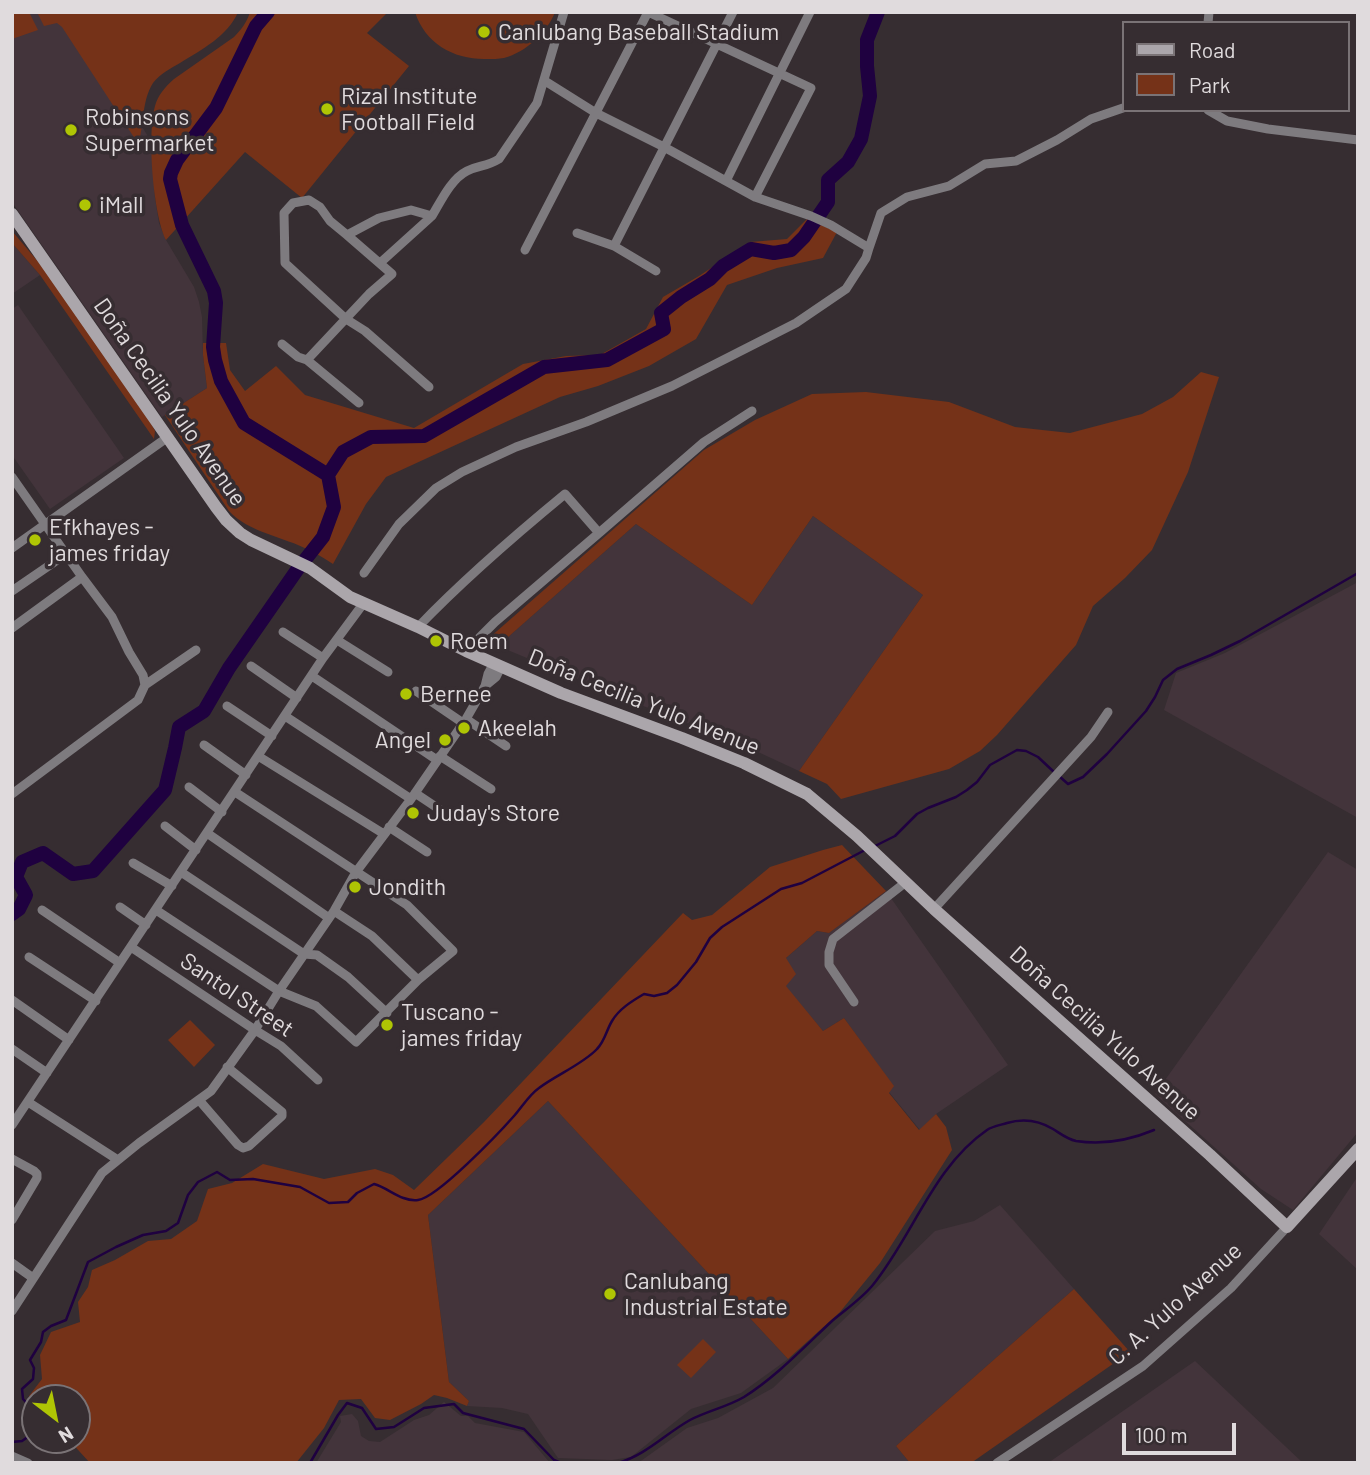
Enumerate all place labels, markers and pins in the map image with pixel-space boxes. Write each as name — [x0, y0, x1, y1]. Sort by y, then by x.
place label: Canlubang Baseball Stadium — [498, 18, 779, 46]
marker: Canlubang Baseball Stadium — [476, 24, 492, 40]
place label: Rizal Institute Football Field — [341, 82, 477, 136]
marker: Rizal Institute Football Field — [319, 101, 335, 117]
place label: Robinsons Supermarket — [85, 103, 215, 157]
marker: Robinsons Supermarket — [63, 122, 79, 138]
place label: iMall — [99, 191, 144, 219]
marker: iMall — [77, 197, 93, 213]
place label: Efkhayes - james friday — [49, 513, 170, 567]
marker: Efkhayes - james friday — [27, 532, 43, 548]
place label: Roem — [450, 627, 508, 655]
marker: Roem — [428, 633, 444, 649]
place label: Bernee — [420, 680, 492, 708]
marker: Bernee — [398, 686, 414, 702]
place label: Akeelah — [478, 714, 557, 742]
marker: Akeelah — [456, 720, 472, 736]
place label: Angel — [375, 726, 431, 754]
marker: Angel — [437, 732, 453, 748]
place label: Juday's Store — [427, 799, 560, 827]
marker: Juday's Store — [405, 805, 421, 821]
place label: Jondith — [369, 873, 446, 901]
marker: Jondith — [347, 879, 363, 895]
place label: Tuscano - james friday — [401, 998, 522, 1052]
marker: Tuscano - james friday — [379, 1017, 395, 1033]
place label: Canlubang Industrial Estate — [624, 1267, 788, 1321]
marker: Canlubang Industrial Estate — [602, 1286, 618, 1302]

